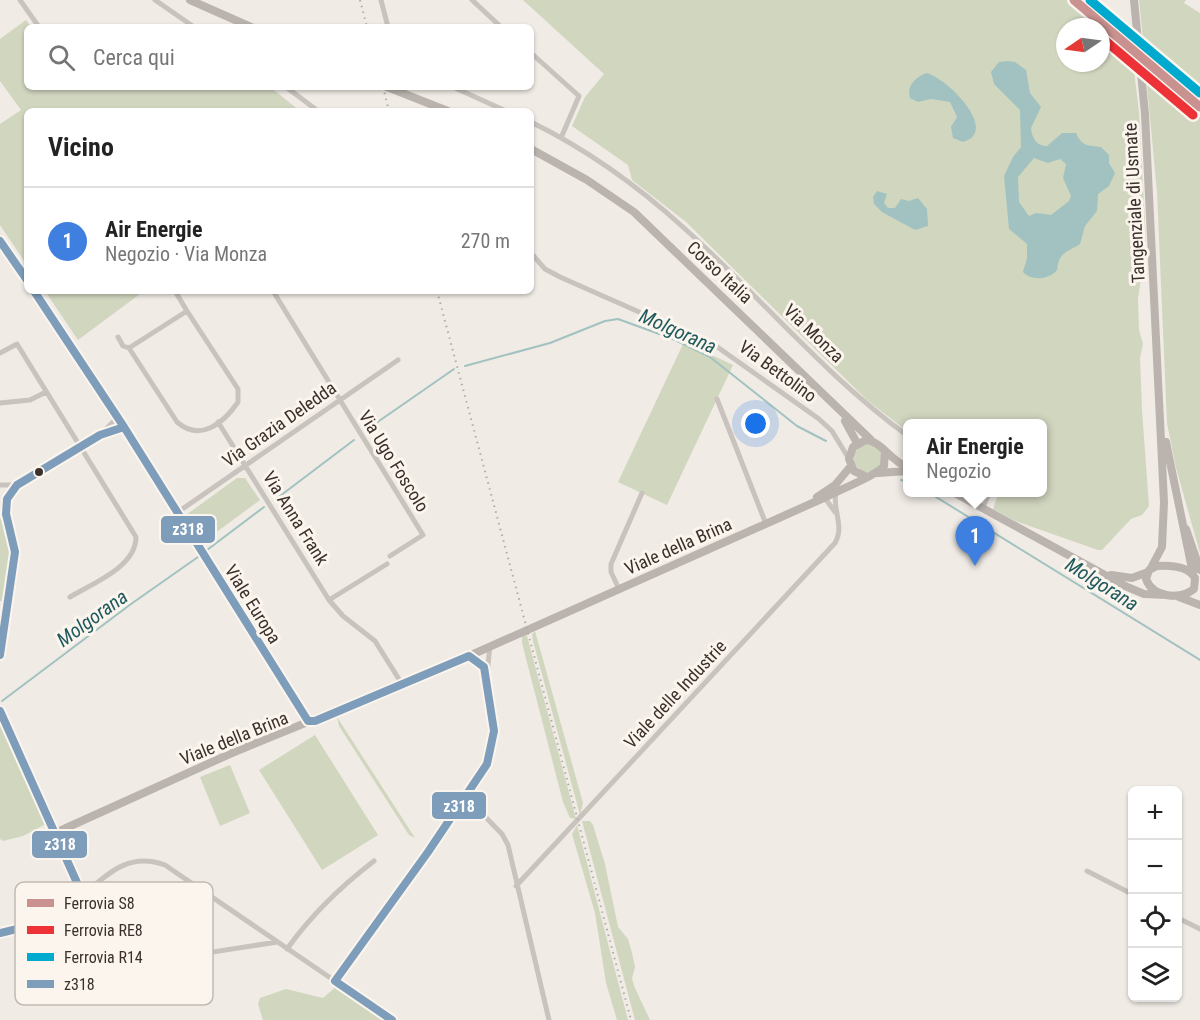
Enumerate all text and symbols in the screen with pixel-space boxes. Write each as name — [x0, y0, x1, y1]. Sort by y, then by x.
north arrow — [1056, 18, 1110, 72]
search box — [24, 24, 534, 90]
icon: search — [45, 41, 78, 74]
text: Cerca qui — [93, 45, 175, 70]
street label: Tangenziale di Usmate — [1119, 122, 1149, 284]
text: Vicino — [48, 132, 114, 162]
text: Air Energie — [105, 217, 202, 242]
text: 1 — [62, 229, 73, 253]
text: 270 m — [461, 229, 510, 253]
street label: Corso Italia — [683, 237, 757, 307]
text: Negozio · Via Monza — [105, 242, 267, 266]
street label: Via Monza — [780, 299, 848, 367]
water label: Molgorana — [636, 303, 720, 359]
street label: Via Bettolino — [735, 336, 821, 406]
street label: Via Grazia Deledda — [218, 377, 340, 471]
street label: Via Ugo Foscolo — [355, 407, 433, 515]
your location — [741, 409, 770, 438]
popup — [903, 419, 1047, 497]
text: Air Energie — [926, 434, 1024, 459]
text: Negozio — [926, 459, 991, 483]
unlabelled marker — [33, 466, 45, 478]
street label: Via Anna Frank — [259, 467, 333, 569]
street label: Viale della Brina — [621, 513, 735, 579]
line badge: z318 — [160, 515, 216, 544]
pin: 1 — [956, 516, 994, 566]
text: z318 — [172, 520, 204, 539]
water label: Molgorana — [1061, 552, 1143, 616]
street label: Viale Europa — [221, 561, 285, 647]
water label: Molgorana — [52, 584, 132, 652]
street label: Viale delle Industrie — [620, 636, 730, 752]
street label: Viale della Brina — [177, 707, 291, 769]
map controls — [1128, 786, 1182, 1002]
button: + — [1128, 786, 1182, 840]
line badge: z318 — [431, 791, 487, 820]
text: z318 — [443, 797, 475, 816]
line badge: z318 — [31, 830, 88, 859]
text: z318 — [44, 835, 76, 854]
button: − — [1128, 840, 1182, 894]
legend — [15, 882, 213, 1005]
text: Ferrovia S8 — [64, 894, 135, 913]
button: locate — [1128, 894, 1182, 948]
text: Ferrovia RE8 — [64, 921, 143, 940]
text: Ferrovia R14 — [64, 948, 143, 967]
button: layers — [1128, 948, 1182, 1002]
text: z318 — [64, 975, 95, 994]

